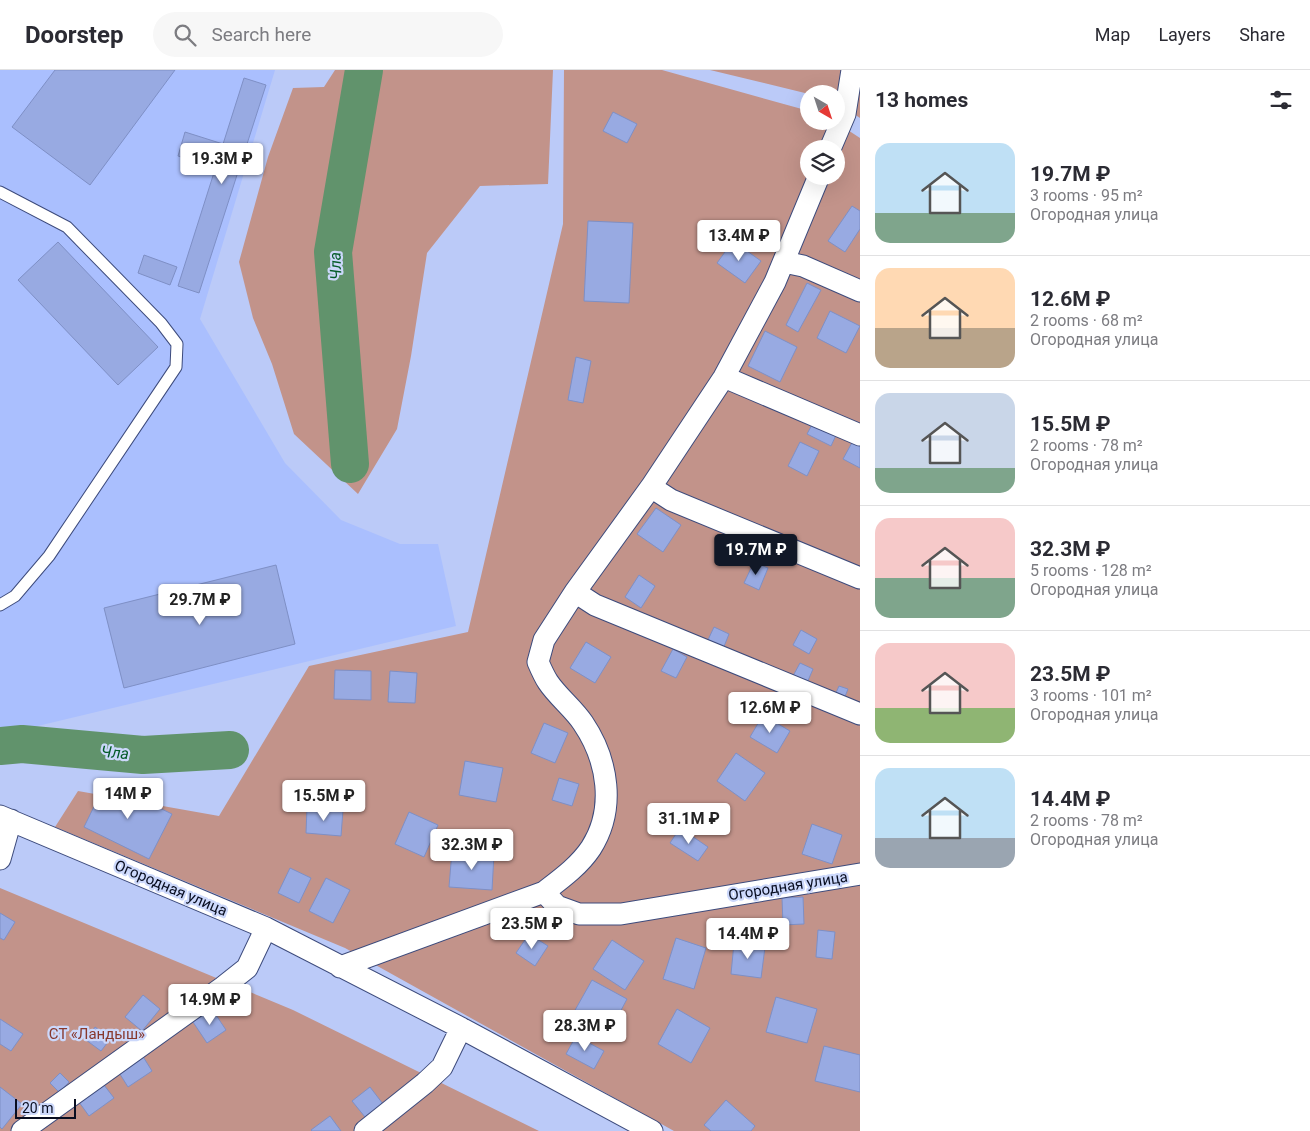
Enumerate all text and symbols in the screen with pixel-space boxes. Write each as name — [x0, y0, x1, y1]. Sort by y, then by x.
search box — [153, 12, 503, 57]
text: Doorstep — [25, 21, 123, 49]
icon: search — [171, 21, 199, 49]
text: Search here — [211, 23, 311, 46]
text: Map — [1095, 24, 1130, 45]
text: Layers — [1158, 24, 1211, 45]
text: Share — [1239, 24, 1285, 45]
north arrow — [800, 85, 845, 130]
map controls — [800, 85, 845, 185]
icon: filters — [1267, 86, 1295, 114]
text: 13 homes — [875, 88, 968, 112]
button: layers — [800, 140, 845, 185]
pin: 19.3M ₽ — [176, 142, 268, 185]
text: 19.3M ₽ — [191, 149, 253, 168]
text: 19.7M ₽ — [1030, 162, 1111, 186]
icon: home — [915, 163, 975, 223]
text: 3 rooms · 95 m² — [1030, 186, 1143, 205]
text: Огородная улица — [1030, 205, 1159, 224]
pin: 13.4M ₽ — [693, 220, 785, 262]
text: 13.4M ₽ — [708, 226, 770, 245]
water label: Чла — [326, 252, 345, 280]
text: 12.6M ₽ — [1030, 287, 1111, 311]
icon: home — [915, 288, 975, 348]
text: 2 rooms · 68 m² — [1030, 311, 1143, 330]
text: Огородная улица — [1030, 330, 1159, 349]
text: 15.5M ₽ — [1030, 412, 1111, 436]
icon: home — [915, 413, 975, 473]
text: 2 rooms · 78 m² — [1030, 436, 1143, 455]
text: Огородная улица — [1030, 455, 1159, 474]
pin: 19.7M ₽ — [710, 534, 802, 576]
text: 32.3M ₽ — [1030, 537, 1111, 561]
icon: home — [915, 538, 975, 598]
text: 19.7M ₽ — [725, 540, 787, 559]
text: 5 rooms · 128 m² — [1030, 561, 1152, 580]
text: Огородная улица — [1030, 580, 1159, 599]
pin: 29.7M ₽ — [154, 584, 246, 626]
text: 29.7M ₽ — [169, 590, 231, 609]
text: 23.5M ₽ — [1030, 662, 1111, 686]
icon: home — [915, 663, 975, 723]
text: 3 rooms · 101 m² — [1030, 686, 1152, 705]
pin: 12.6M ₽ — [724, 692, 816, 734]
text: 12.6M ₽ — [739, 698, 801, 717]
text: Огородная улица — [1030, 705, 1159, 724]
water label: Чла — [100, 742, 130, 763]
pin: 14M ₽ — [93, 778, 163, 820]
pin: 15.5M ₽ — [278, 780, 370, 822]
text: 14M ₽ — [104, 784, 152, 803]
text: 15.5M ₽ — [293, 786, 355, 805]
text: 14.4M ₽ — [1030, 787, 1111, 811]
icon: home — [915, 788, 975, 848]
pin: 31.1M ₽ — [643, 802, 735, 845]
text: 31.1M ₽ — [658, 809, 720, 828]
text: 2 rooms · 78 m² — [1030, 811, 1143, 830]
pin: 32.3M ₽ — [426, 828, 518, 871]
text: Огородная улица — [1030, 830, 1159, 849]
text: 32.3M ₽ — [441, 835, 503, 854]
street label: Огородная улица — [112, 856, 230, 920]
street label: Огородная улица — [727, 868, 849, 904]
pin: 23.5M ₽ — [486, 908, 578, 950]
text: 23.5M ₽ — [501, 914, 563, 933]
pin: 14.4M ₽ — [702, 918, 794, 960]
text: 14.4M ₽ — [717, 924, 779, 943]
pin: 14.9M ₽ — [164, 984, 256, 1026]
text: 14.9M ₽ — [179, 990, 241, 1009]
pin: 28.3M ₽ — [539, 1010, 631, 1052]
text: 28.3M ₽ — [554, 1016, 616, 1035]
park label: СТ «Ландыш» — [49, 1025, 145, 1043]
scale bar — [15, 1096, 76, 1119]
text: 20 m — [22, 1100, 54, 1116]

